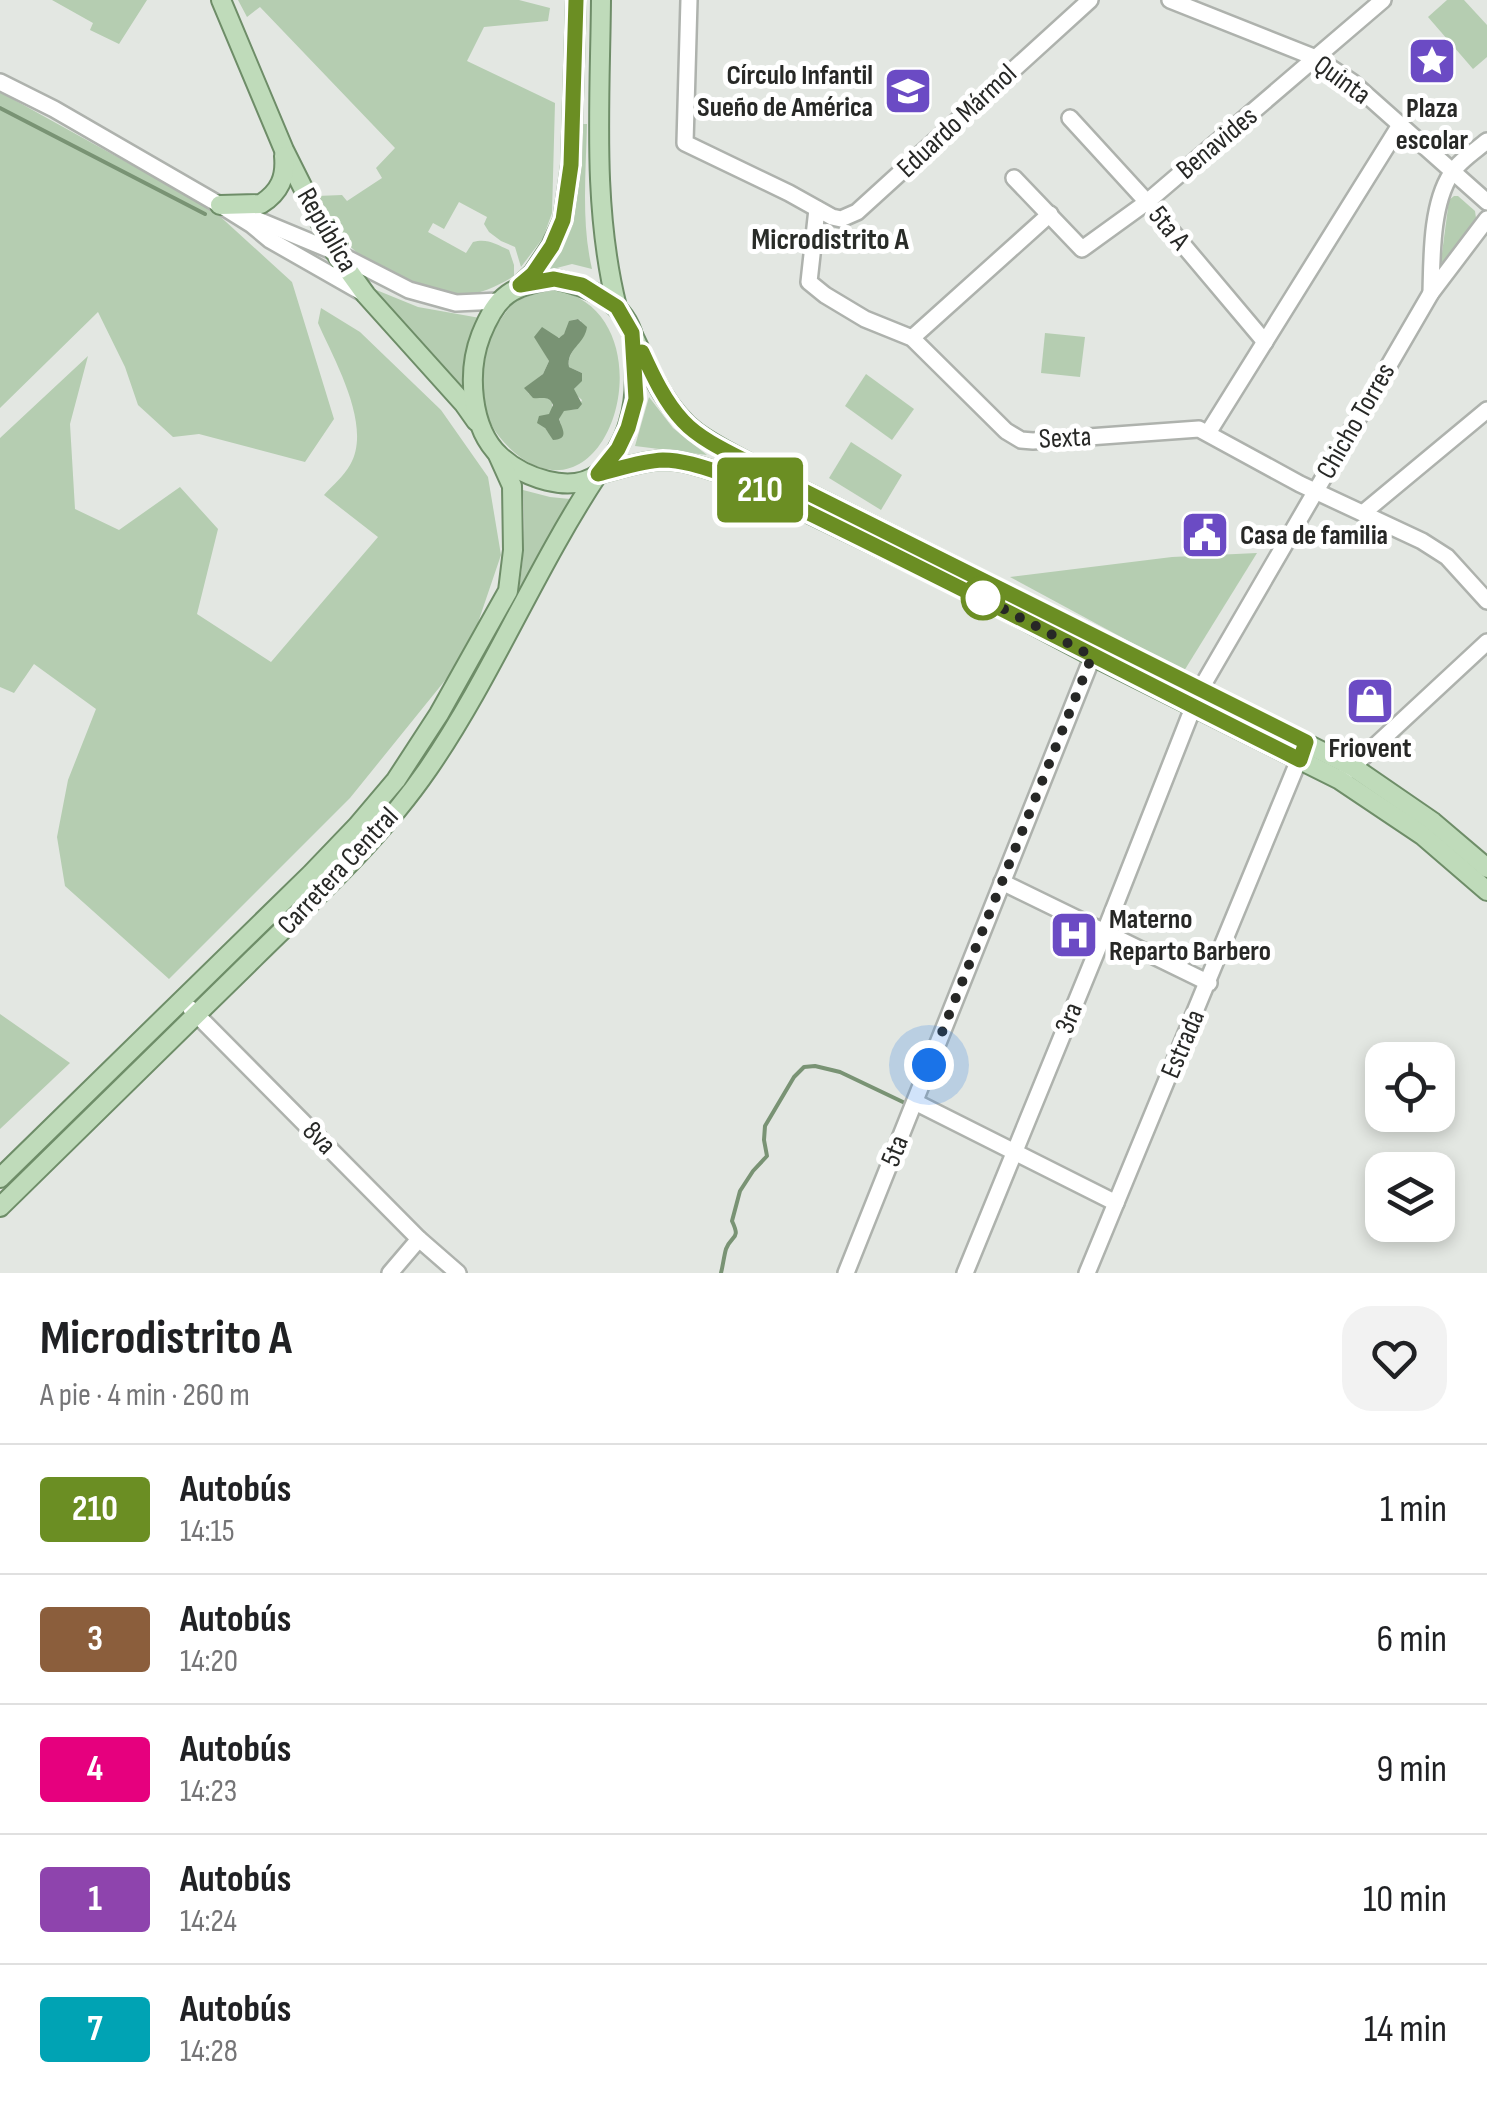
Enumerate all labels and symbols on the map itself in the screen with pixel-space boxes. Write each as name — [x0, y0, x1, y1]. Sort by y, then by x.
place icon: Plaza escolar — [1406, 35, 1458, 87]
street label: Quinta — [1307, 48, 1377, 112]
street label: Eduardo Mármol — [890, 57, 1024, 185]
place label: Círculo Infantil Sueño de América — [697, 59, 873, 124]
school or university icon: Círculo Infantil Sueño de América — [882, 65, 934, 117]
place label: Plaza escolar — [1396, 92, 1469, 157]
street label: Benavides — [1170, 100, 1264, 186]
street label: República — [290, 182, 364, 278]
street label: 5ta A — [1141, 199, 1197, 257]
district label: Microdistrito A — [751, 222, 909, 258]
street label: Chicho Torres — [1310, 357, 1402, 485]
street label: Sexta — [1038, 420, 1092, 456]
line badge: 210 — [702, 458, 818, 522]
public building icon: Casa de familia — [1179, 509, 1231, 561]
place label: Casa de familia — [1240, 519, 1388, 552]
unlabelled marker — [962, 577, 1004, 619]
shop icon: Friovent — [1344, 675, 1396, 727]
place label: Friovent — [1329, 732, 1411, 765]
street label: Carretera Central — [271, 801, 405, 941]
place label: Materno Reparto Barbero — [1109, 903, 1271, 968]
hospital icon: Materno Reparto Barbero — [1048, 909, 1100, 961]
street label: 3ra — [1048, 998, 1090, 1038]
street label: Estrada — [1154, 1005, 1212, 1083]
your location — [904, 1040, 954, 1090]
street label: 8va — [295, 1114, 343, 1162]
street label: 5ta — [874, 1131, 916, 1171]

